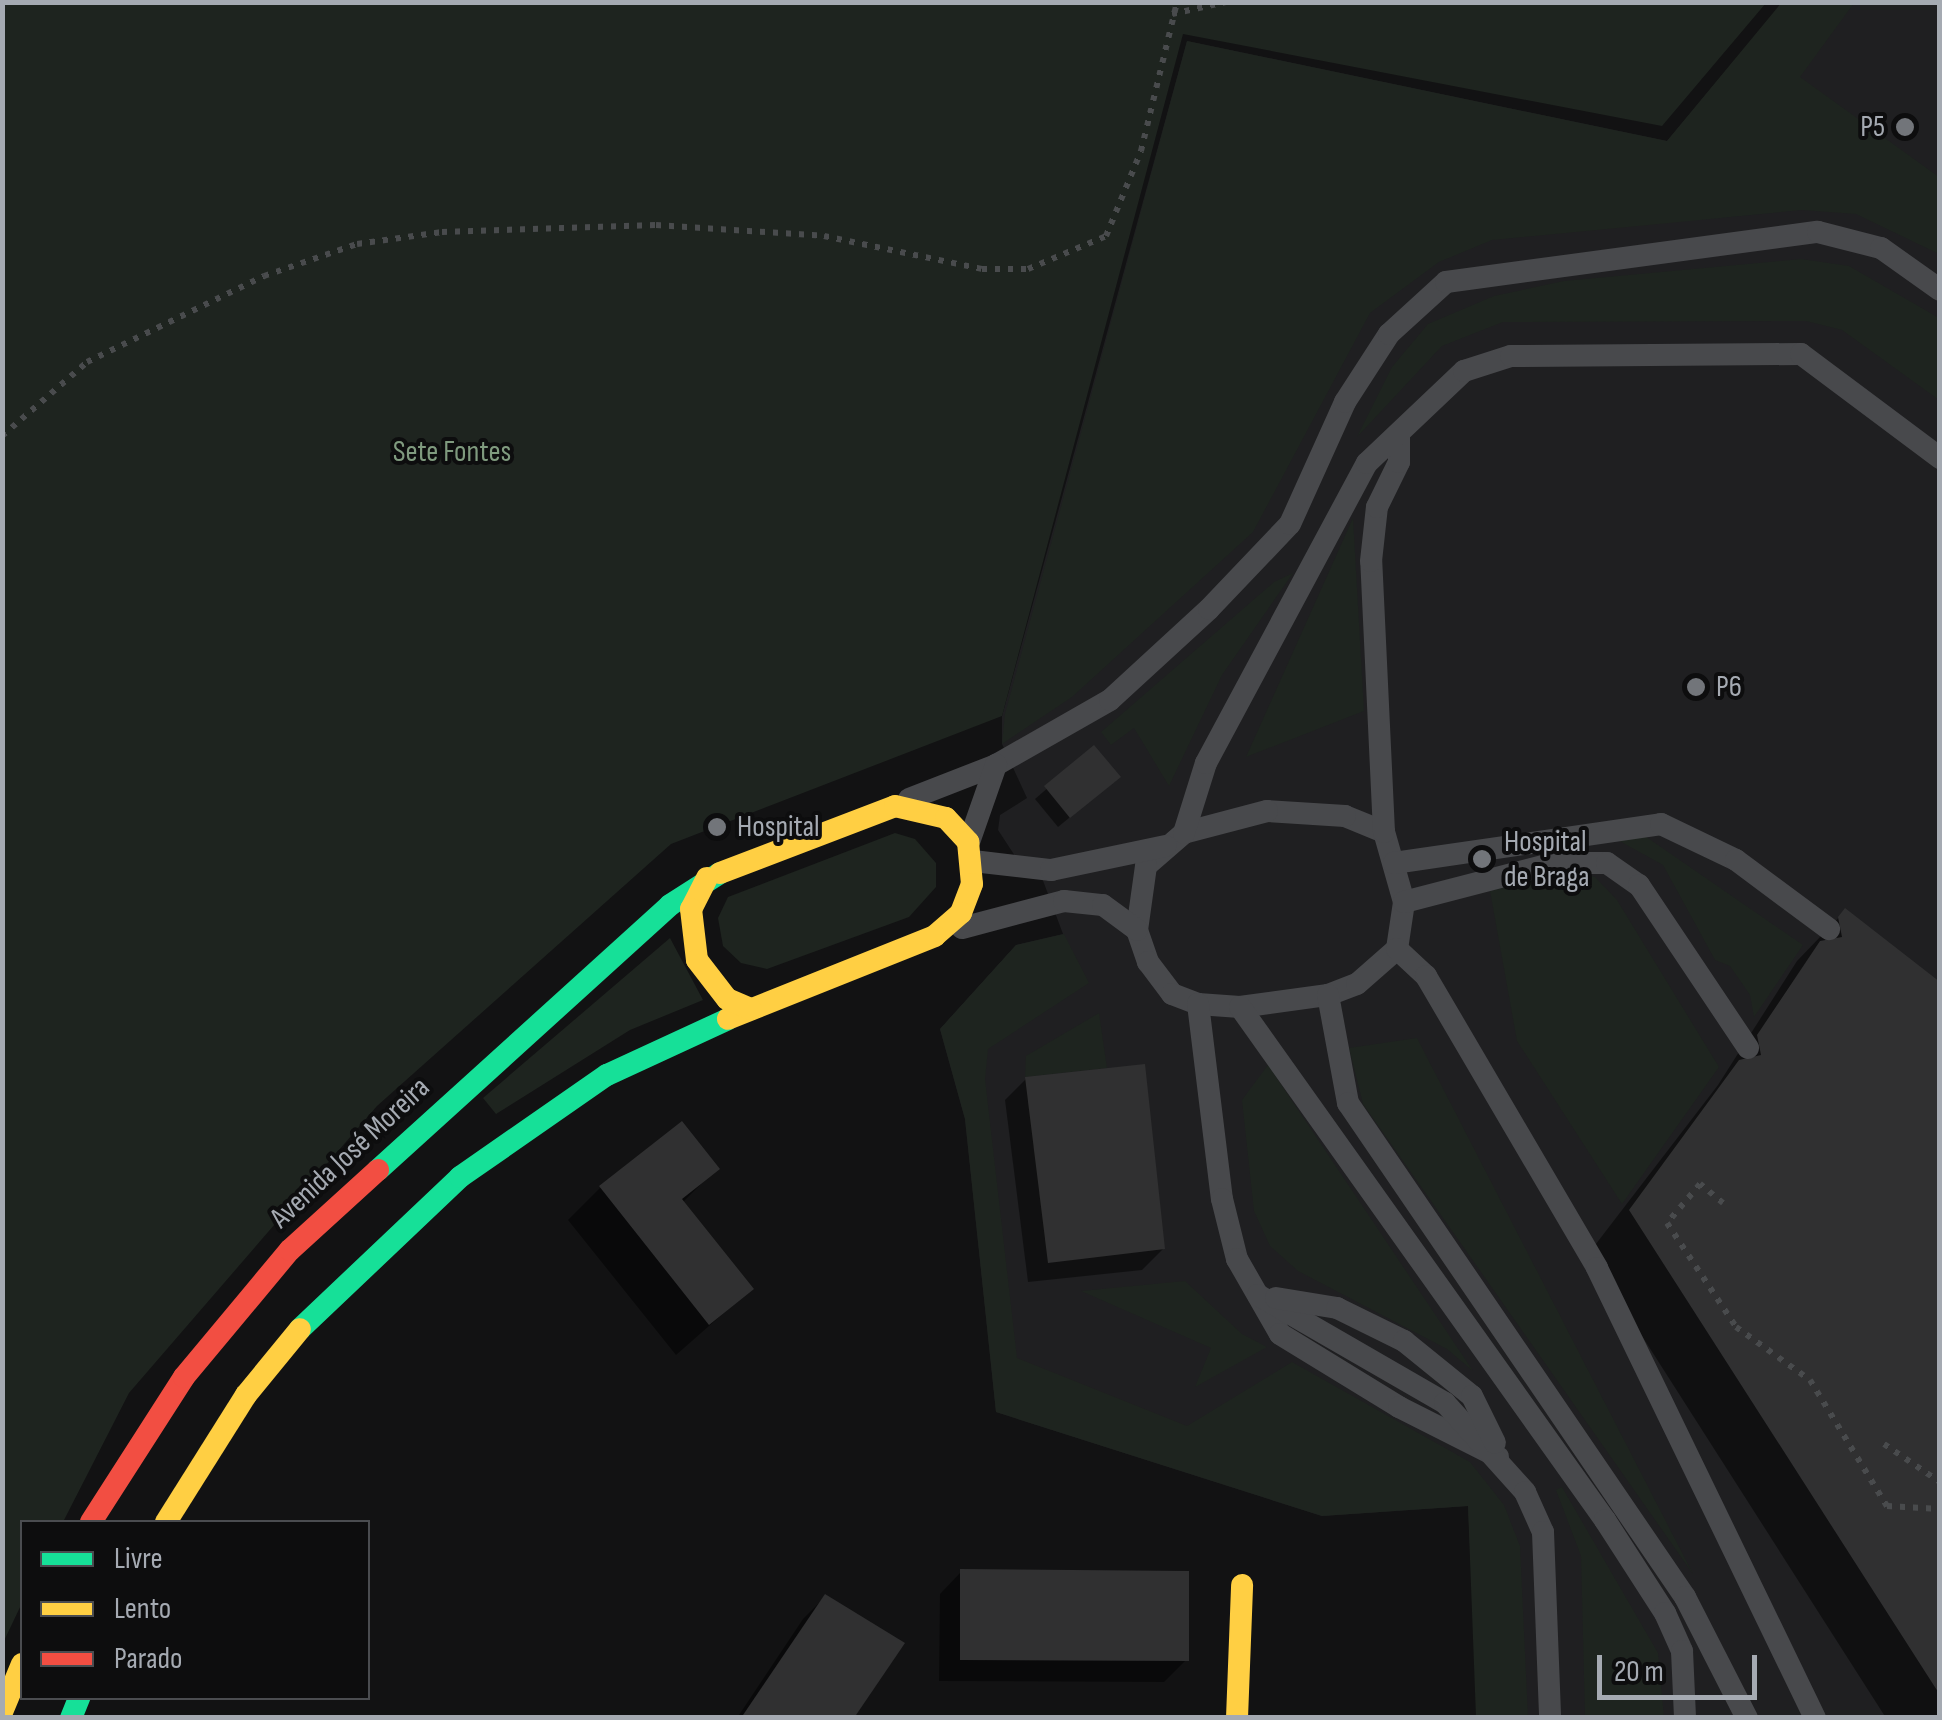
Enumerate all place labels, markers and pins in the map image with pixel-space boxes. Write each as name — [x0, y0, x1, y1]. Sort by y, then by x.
place label: P5 — [1860, 109, 1885, 145]
marker: P5 — [1894, 116, 1916, 138]
place label: P6 — [1716, 669, 1742, 705]
marker: P6 — [1685, 676, 1707, 698]
place label: Hospital — [737, 809, 820, 845]
marker: Hospital — [706, 816, 728, 838]
place label: Hospital de Braga — [1504, 824, 1589, 894]
marker: Hospital de Braga — [1469, 846, 1495, 872]

